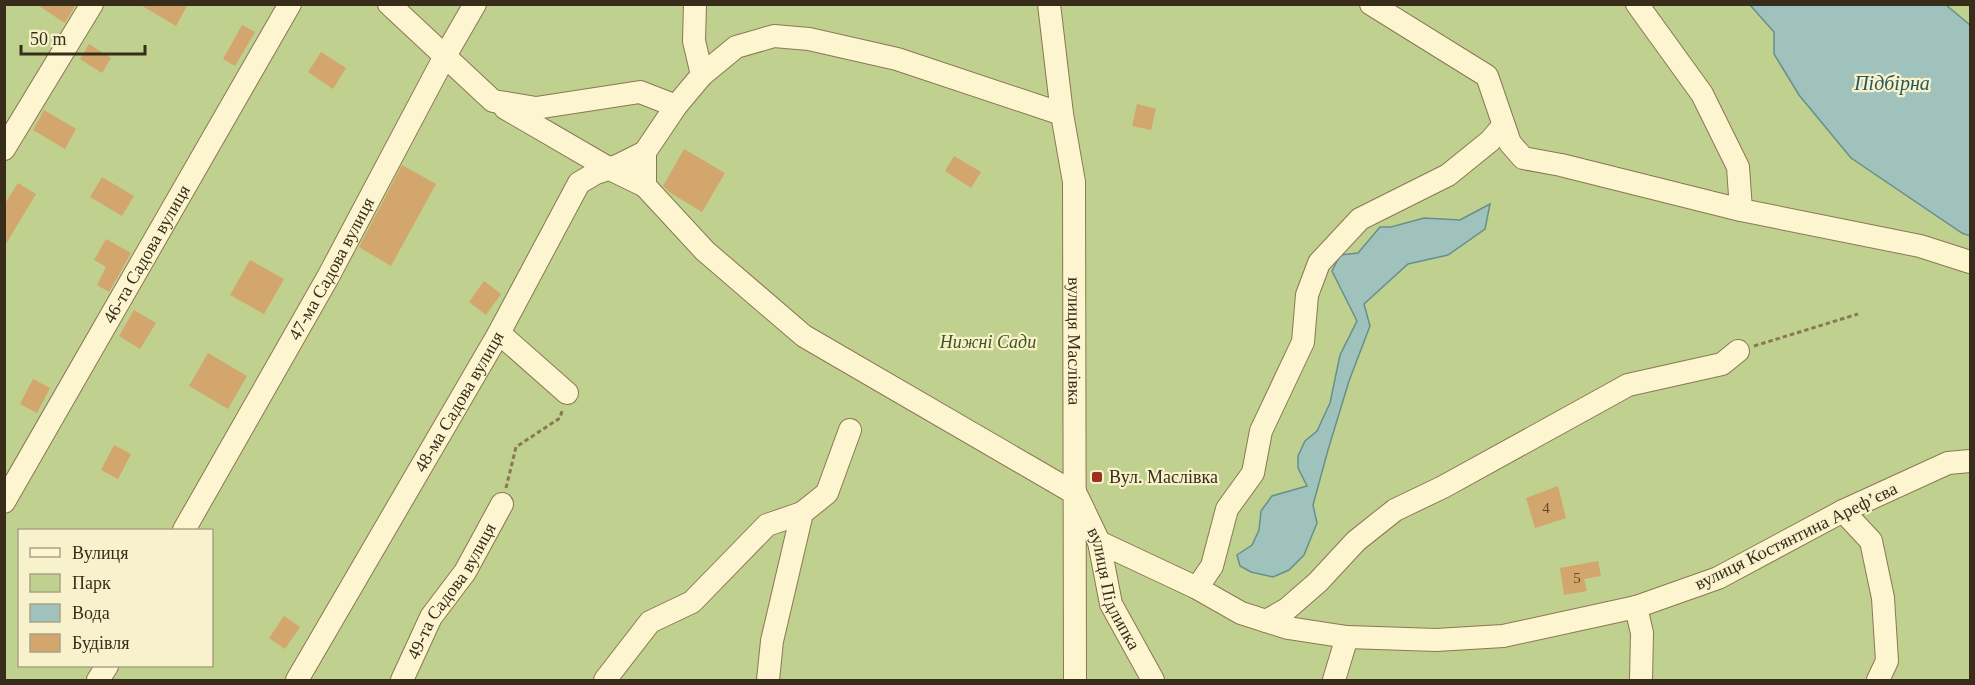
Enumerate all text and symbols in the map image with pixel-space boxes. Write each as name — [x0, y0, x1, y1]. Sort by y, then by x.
scale bar — [21, 18, 146, 56]
text: 50 m — [30, 29, 67, 49]
water label: Підбірна — [1853, 72, 1930, 95]
street label: 46-та Садова вулиця — [99, 181, 194, 327]
street label: 47-ма Садова вулиця — [284, 194, 378, 343]
street label: вулиця Маслівка — [1064, 277, 1084, 405]
street label: 48-ма Садова вулиця — [410, 328, 508, 476]
park label: Нижні Сади — [939, 332, 1036, 352]
place label: Вул. Маслівка — [1109, 467, 1218, 487]
marker: Вул. Маслівка — [1090, 470, 1104, 484]
street label: вулиця Костянтина Арефʼєва — [1692, 478, 1900, 594]
house number: 4 — [1542, 500, 1550, 516]
street label: 49-та Садова вулиця — [403, 519, 500, 662]
street label: вулиця Підлипка — [1083, 524, 1144, 653]
legend — [18, 529, 213, 667]
text: Вулиця — [72, 543, 129, 563]
house number: 5 — [1573, 570, 1581, 586]
text: Парк — [72, 573, 111, 593]
text: Вода — [72, 603, 110, 623]
text: Будівля — [72, 633, 129, 653]

